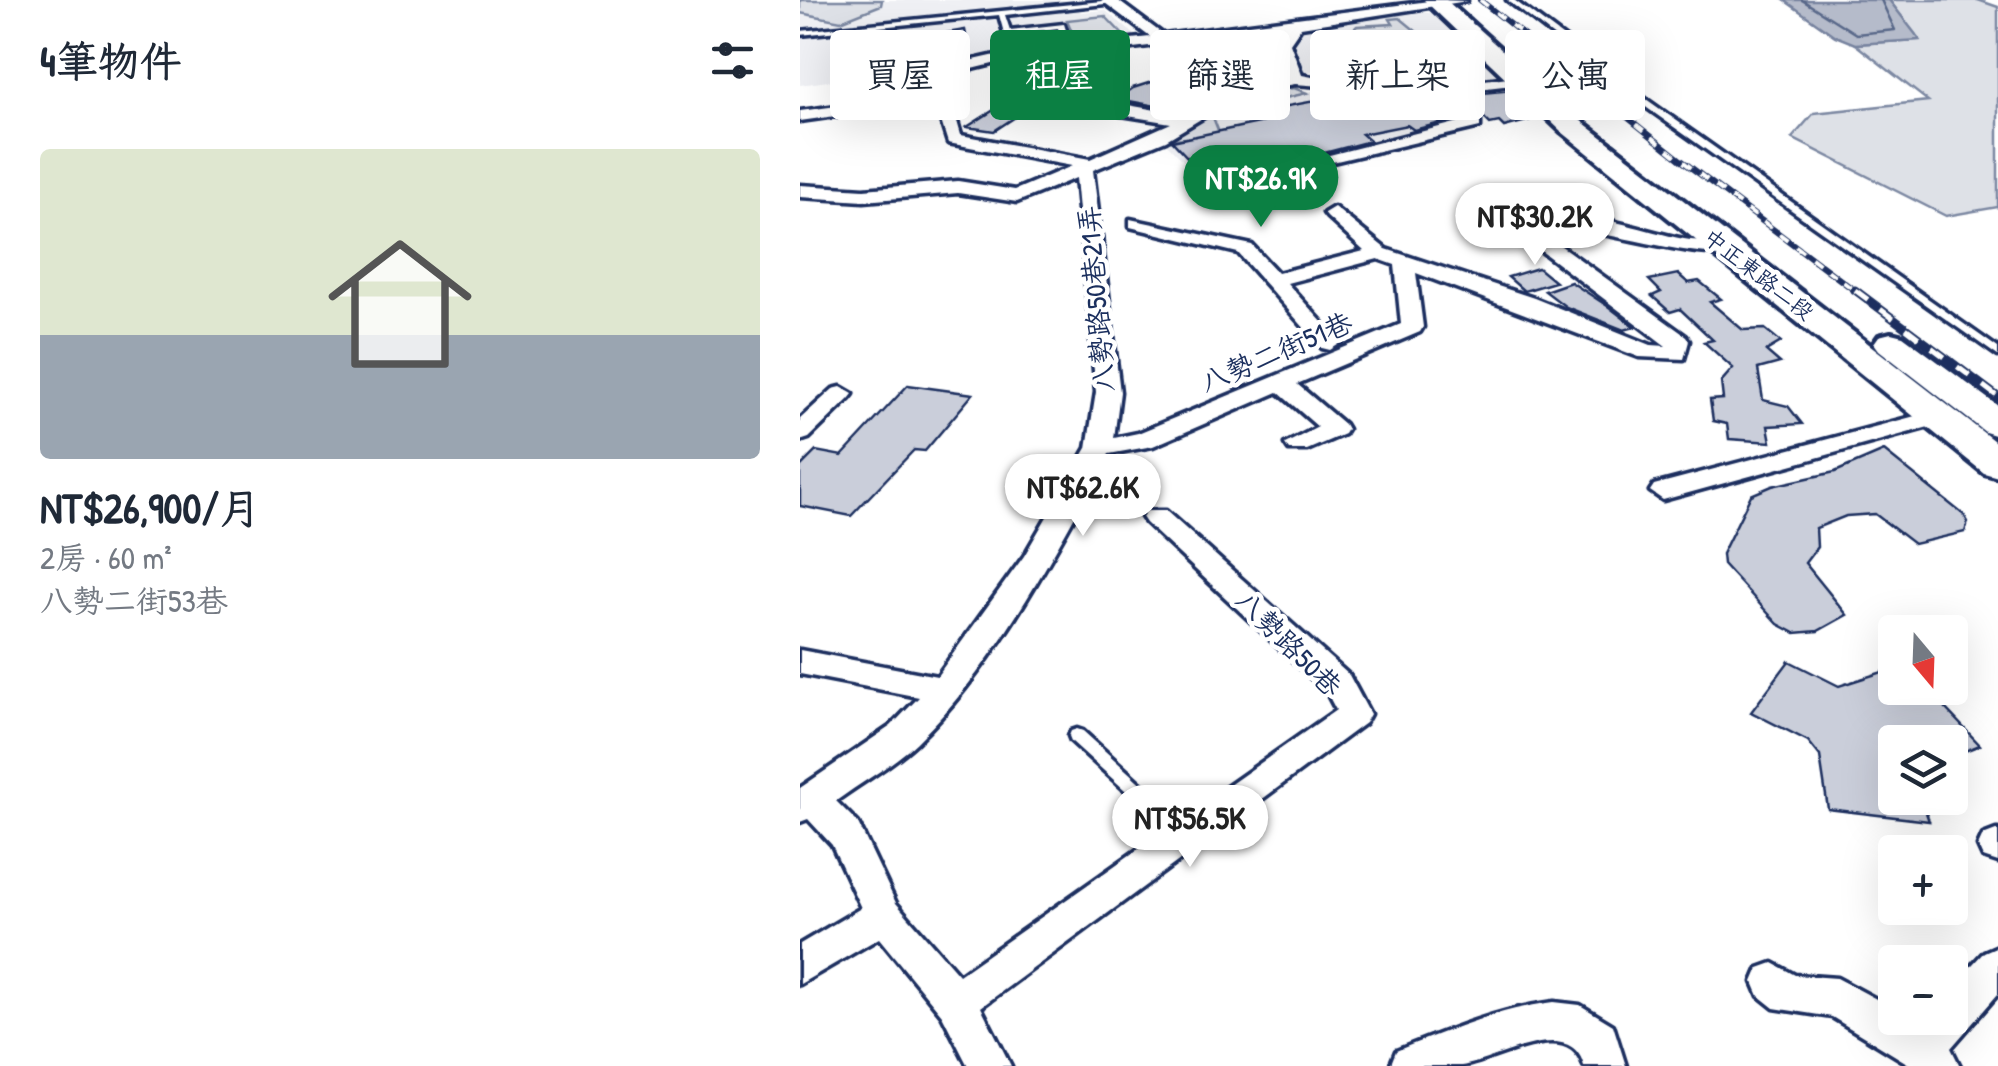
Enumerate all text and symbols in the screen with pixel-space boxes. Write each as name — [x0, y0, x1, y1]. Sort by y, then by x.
chip: 買屋 — [830, 30, 970, 120]
chip: 租屋 — [990, 30, 1130, 120]
chip: 篩選 — [1150, 30, 1290, 120]
chip: 新上架 — [1310, 30, 1485, 120]
chip: 公寓 — [1505, 30, 1645, 120]
text: 4筆物件 — [40, 32, 182, 89]
icon: filters — [705, 33, 760, 88]
pin: NT$26.9K — [1158, 145, 1364, 230]
text: NT$26.9K — [1205, 156, 1317, 199]
pin: NT$30.2K — [1432, 183, 1638, 268]
text: NT$30.2K — [1477, 194, 1593, 237]
street label: 八勢路50巷21弄 — [1069, 204, 1123, 394]
icon: home — [310, 214, 490, 394]
street label: 中正東路二段 — [1698, 222, 1820, 326]
street label: 八勢二街51巷 — [1194, 302, 1359, 401]
pin: NT$62.6K — [980, 454, 1186, 539]
text: NT$62.6K — [1027, 465, 1139, 508]
text: NT$26,900/月 — [40, 479, 261, 536]
text: 2房 · 60 m² — [40, 536, 172, 579]
text: 八勢二街53巷 — [40, 579, 228, 622]
street label: 八勢路50巷 — [1227, 581, 1351, 705]
north arrow — [1878, 615, 1968, 705]
map controls — [1878, 615, 1968, 1035]
button: layers — [1878, 725, 1968, 815]
pin: NT$56.5K — [1087, 785, 1293, 870]
text: NT$56.5K — [1134, 796, 1246, 839]
button: + — [1878, 835, 1968, 925]
button: − — [1878, 945, 1968, 1035]

